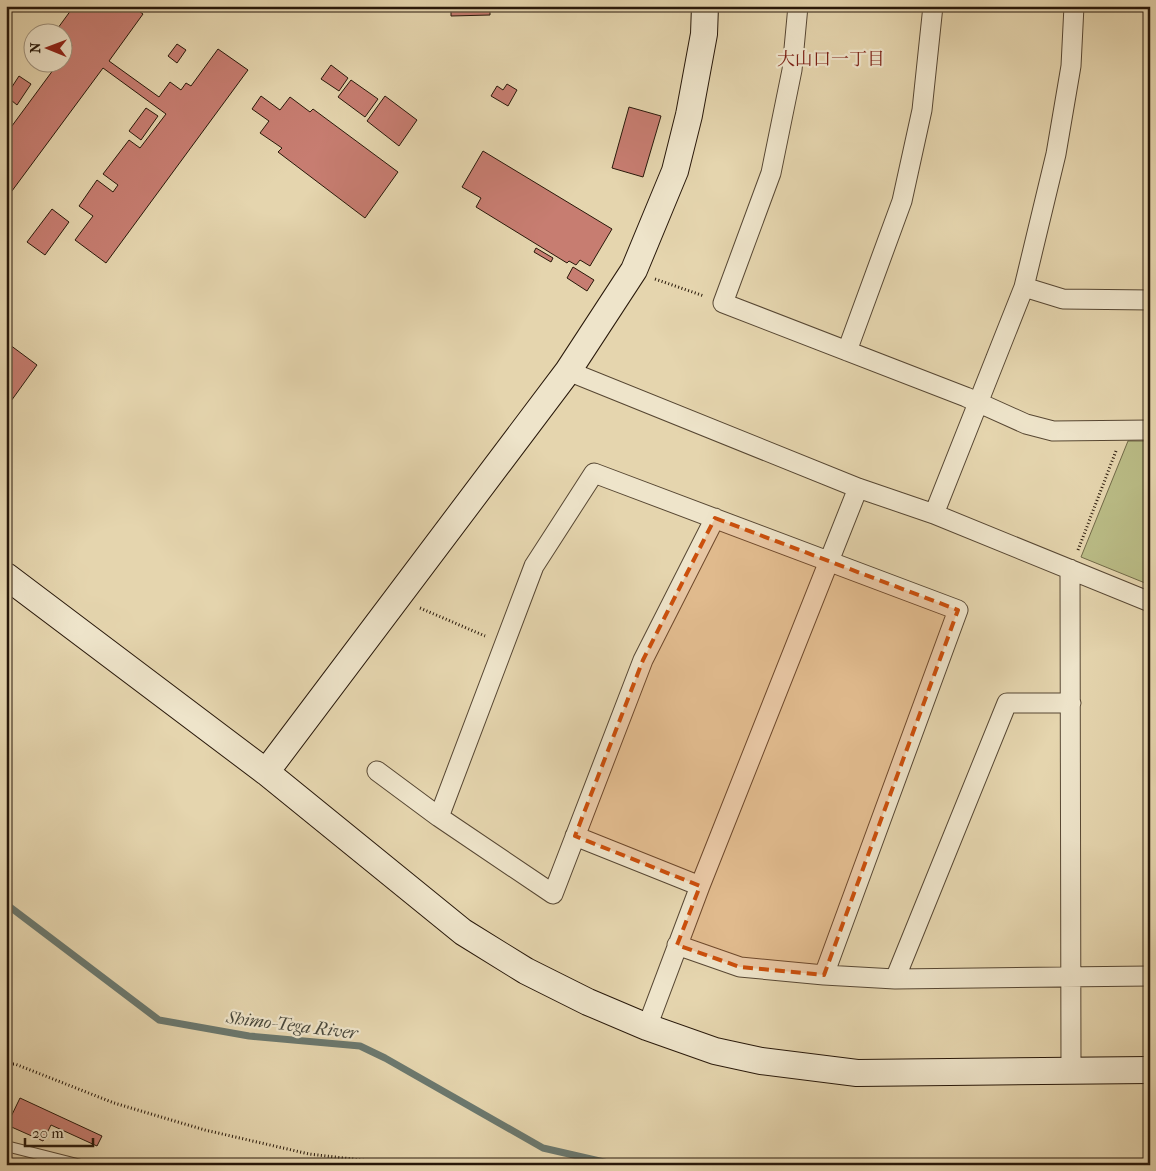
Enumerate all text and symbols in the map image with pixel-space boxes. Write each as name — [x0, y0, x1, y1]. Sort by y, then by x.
north arrow — [22, 22, 72, 72]
text: N — [27, 42, 44, 53]
district label: 大山口一丁目 — [777, 49, 885, 70]
water label: Shimo-Tega River — [224, 1007, 361, 1044]
scale bar — [25, 1116, 92, 1148]
text: 20 m — [32, 1124, 64, 1142]

